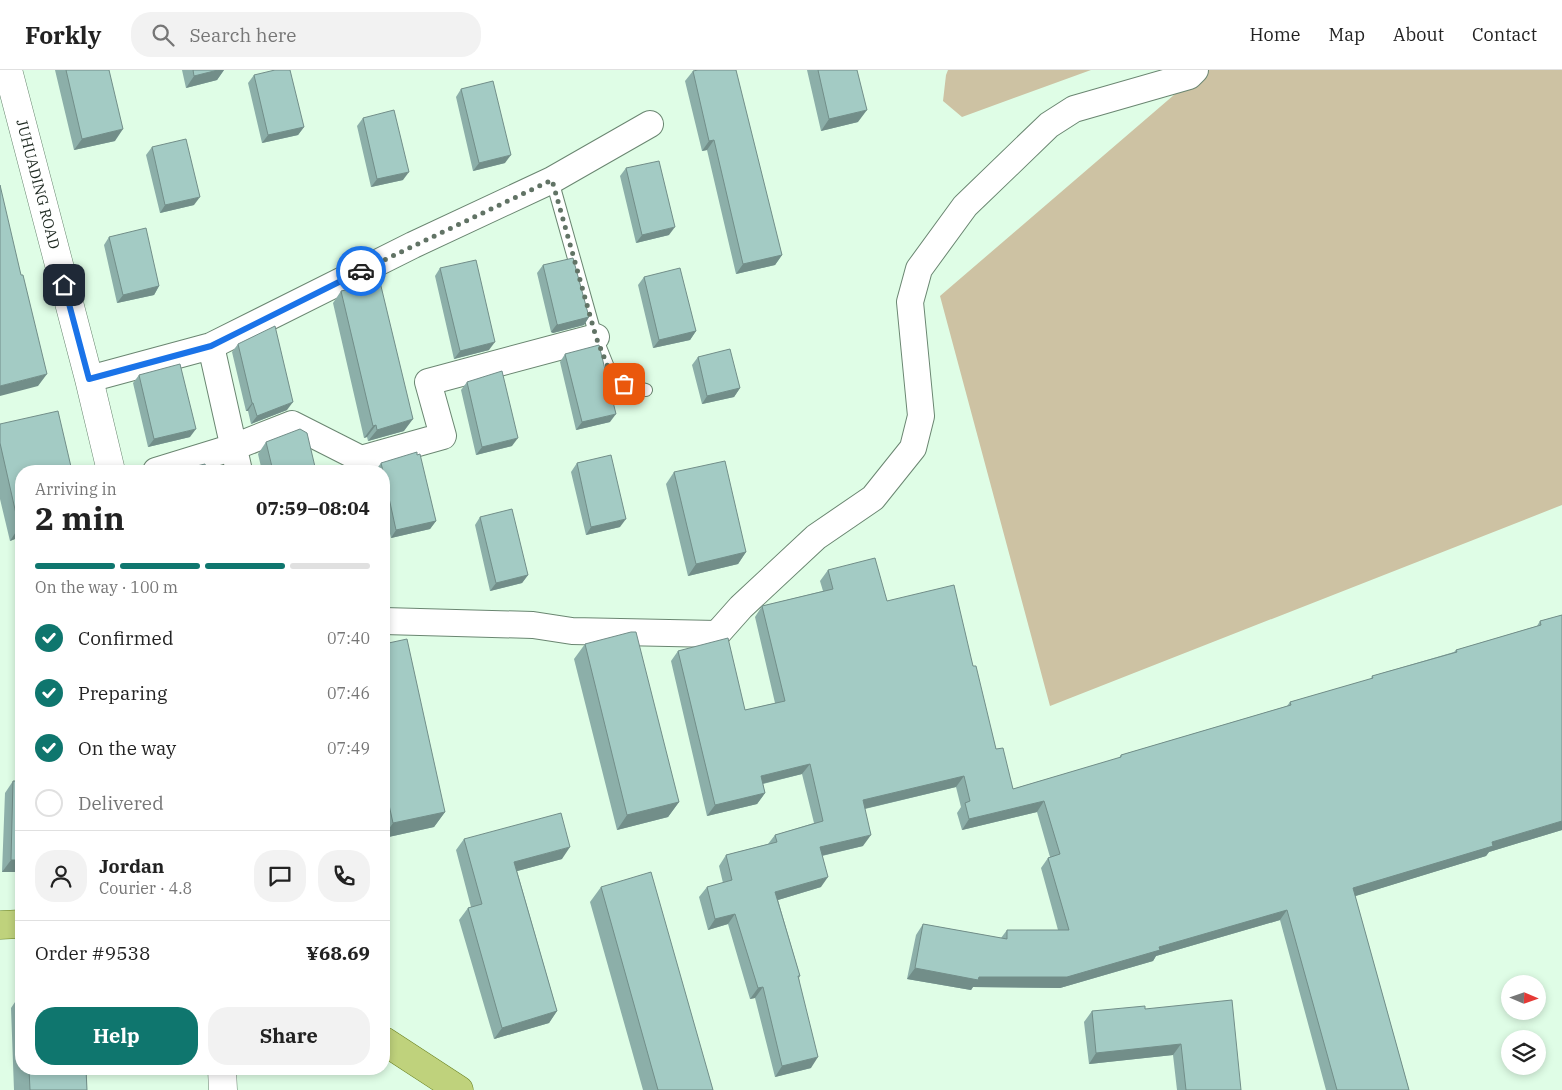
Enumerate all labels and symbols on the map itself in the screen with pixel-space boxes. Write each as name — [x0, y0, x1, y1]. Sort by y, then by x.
street label: JUHUADING ROAD — [12, 117, 65, 251]
courier — [336, 246, 386, 296]
pin — [43, 264, 85, 306]
pin — [603, 363, 645, 405]
north arrow — [1501, 975, 1546, 1020]

